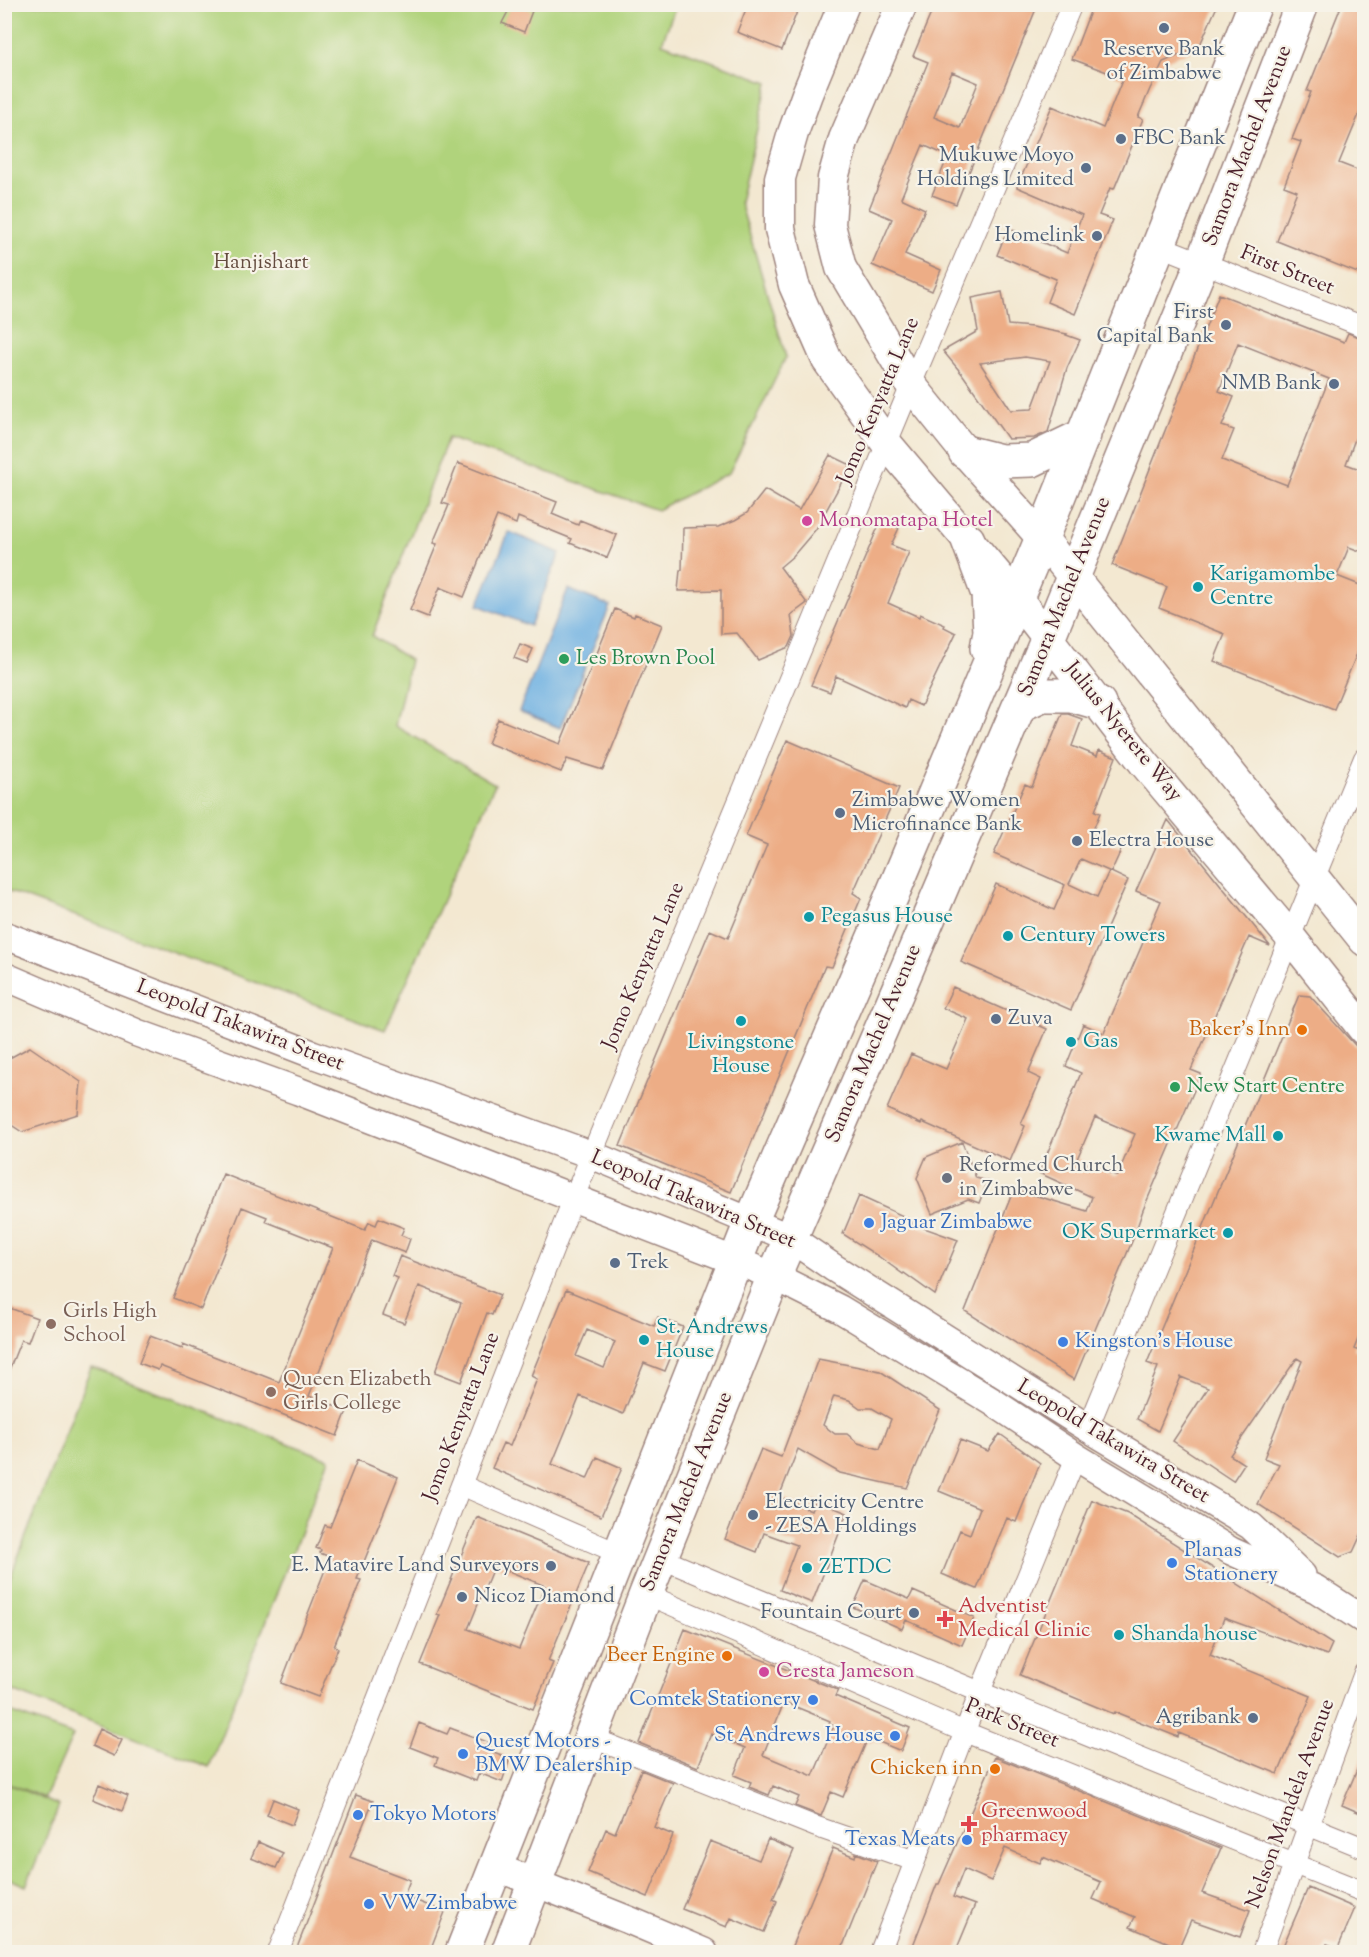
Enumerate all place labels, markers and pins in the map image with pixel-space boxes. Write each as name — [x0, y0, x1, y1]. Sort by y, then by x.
marker: Reserve Bank of Zimbabwe — [1157, 21, 1171, 35]
place label: Reserve Bank of Zimbabwe — [1103, 35, 1225, 89]
place label: FBC Bank — [1133, 124, 1227, 154]
marker: FBC Bank — [1114, 132, 1128, 146]
place label: Mukuwe Moyo Holdings Limited — [917, 141, 1074, 195]
marker: Mukuwe Moyo Holdings Limited — [1079, 161, 1093, 175]
place label: Homelink — [994, 221, 1086, 251]
marker: Homelink — [1090, 229, 1104, 243]
place label: First Capital Bank — [1096, 298, 1215, 352]
marker: First Capital Bank — [1219, 318, 1233, 332]
place label: NMB Bank — [1221, 369, 1323, 399]
marker: NMB Bank — [1327, 377, 1341, 391]
place label: Monomatapa Hotel — [819, 506, 993, 536]
marker: Monomatapa Hotel — [800, 514, 814, 528]
place label: Karigamombe Centre — [1210, 560, 1335, 614]
marker: Karigamombe Centre — [1191, 580, 1205, 594]
place label: Les Brown Pool — [576, 644, 716, 674]
marker: Les Brown Pool — [557, 652, 571, 666]
place label: Zimbabwe Women Microfinance Bank — [852, 786, 1023, 840]
marker: Zimbabwe Women Microfinance Bank — [833, 806, 847, 820]
place label: Electra House — [1089, 826, 1214, 856]
marker: Electra House — [1070, 834, 1084, 848]
place label: Pegasus House — [821, 902, 953, 932]
marker: Pegasus House — [802, 910, 816, 924]
place label: Century Towers — [1020, 921, 1165, 951]
marker: Century Towers — [1001, 929, 1015, 943]
place label: Zuva — [1008, 1004, 1053, 1034]
marker: Zuva — [989, 1012, 1003, 1026]
marker: Livingstone House — [734, 1014, 748, 1028]
place label: Baker's Inn — [1189, 1015, 1290, 1045]
marker: Baker's Inn — [1295, 1023, 1309, 1037]
place label: Gas — [1083, 1027, 1118, 1057]
place label: Livingstone House — [688, 1028, 794, 1082]
marker: Gas — [1064, 1035, 1078, 1049]
place label: New Start Centre — [1187, 1072, 1345, 1102]
marker: New Start Centre — [1168, 1080, 1182, 1094]
place label: Kwame Mall — [1154, 1121, 1266, 1151]
marker: Kwame Mall — [1271, 1129, 1285, 1143]
place label: Reformed Church in Zimbabwe — [959, 1151, 1123, 1205]
marker: Reformed Church in Zimbabwe — [940, 1171, 954, 1185]
place label: Jaguar Zimbabwe — [880, 1208, 1032, 1238]
marker: Jaguar Zimbabwe — [862, 1216, 876, 1230]
place label: OK Supermarket — [1062, 1218, 1216, 1248]
marker: OK Supermarket — [1221, 1226, 1235, 1240]
place label: Trek — [627, 1248, 669, 1278]
marker: Trek — [608, 1256, 622, 1270]
place label: Girls High School — [63, 1297, 157, 1351]
place label: St. Andrews House — [656, 1313, 768, 1367]
marker: Girls High School — [44, 1317, 58, 1331]
place label: Kingston’s House — [1075, 1327, 1233, 1357]
marker: St. Andrews House — [637, 1333, 651, 1347]
marker: Kingston’s House — [1056, 1335, 1070, 1349]
place label: Queen Elizabeth Girls College — [283, 1365, 432, 1419]
marker: Queen Elizabeth Girls College — [264, 1385, 278, 1399]
place label: Electricity Centre - ZESA Holdings — [765, 1488, 924, 1542]
marker: Electricity Centre - ZESA Holdings — [746, 1508, 760, 1522]
place label: Planas Stationery — [1184, 1536, 1279, 1590]
place label: E. Matavire Land Surveyors — [291, 1551, 539, 1581]
place label: ZETDC — [819, 1553, 892, 1583]
marker: Planas Stationery — [1165, 1556, 1179, 1570]
marker: E. Matavire Land Surveyors — [544, 1559, 558, 1573]
marker: ZETDC — [800, 1561, 814, 1575]
place label: Nicoz Diamond — [474, 1582, 615, 1612]
marker: Nicoz Diamond — [455, 1590, 469, 1604]
place label: Adventist Medical Clinic — [958, 1592, 1091, 1646]
place label: Fountain Court — [760, 1598, 902, 1628]
marker: Fountain Court — [907, 1606, 921, 1620]
marker: Adventist Medical Clinic — [936, 1610, 954, 1628]
place label: Shanda house — [1131, 1620, 1257, 1650]
marker: Shanda house — [1112, 1628, 1126, 1642]
place label: Beer Engine — [607, 1641, 715, 1671]
marker: Beer Engine — [720, 1649, 734, 1663]
place label: Cresta Jameson — [776, 1657, 915, 1687]
marker: Cresta Jameson — [757, 1665, 771, 1679]
place label: Comtek Stationery — [629, 1685, 802, 1715]
marker: Comtek Stationery — [806, 1693, 820, 1707]
place label: Agribank — [1155, 1703, 1242, 1733]
marker: Agribank — [1246, 1711, 1260, 1725]
place label: St Andrews House — [714, 1721, 883, 1751]
place label: Quest Motors - BMW Dealership — [475, 1727, 633, 1781]
marker: St Andrews House — [888, 1729, 902, 1743]
marker: Quest Motors - BMW Dealership — [456, 1747, 470, 1761]
place label: Chicken inn — [870, 1754, 983, 1784]
marker: Chicken inn — [988, 1762, 1002, 1776]
place label: Greenwood pharmacy — [981, 1797, 1087, 1851]
place label: Tokyo Motors — [370, 1800, 497, 1830]
marker: Tokyo Motors — [351, 1808, 365, 1822]
marker: Greenwood pharmacy — [962, 1817, 976, 1831]
place label: Texas Meats — [845, 1825, 955, 1855]
marker: Texas Meats — [960, 1833, 974, 1847]
place label: VW Zimbabwe — [381, 1889, 517, 1919]
marker: VW Zimbabwe — [362, 1897, 376, 1911]

